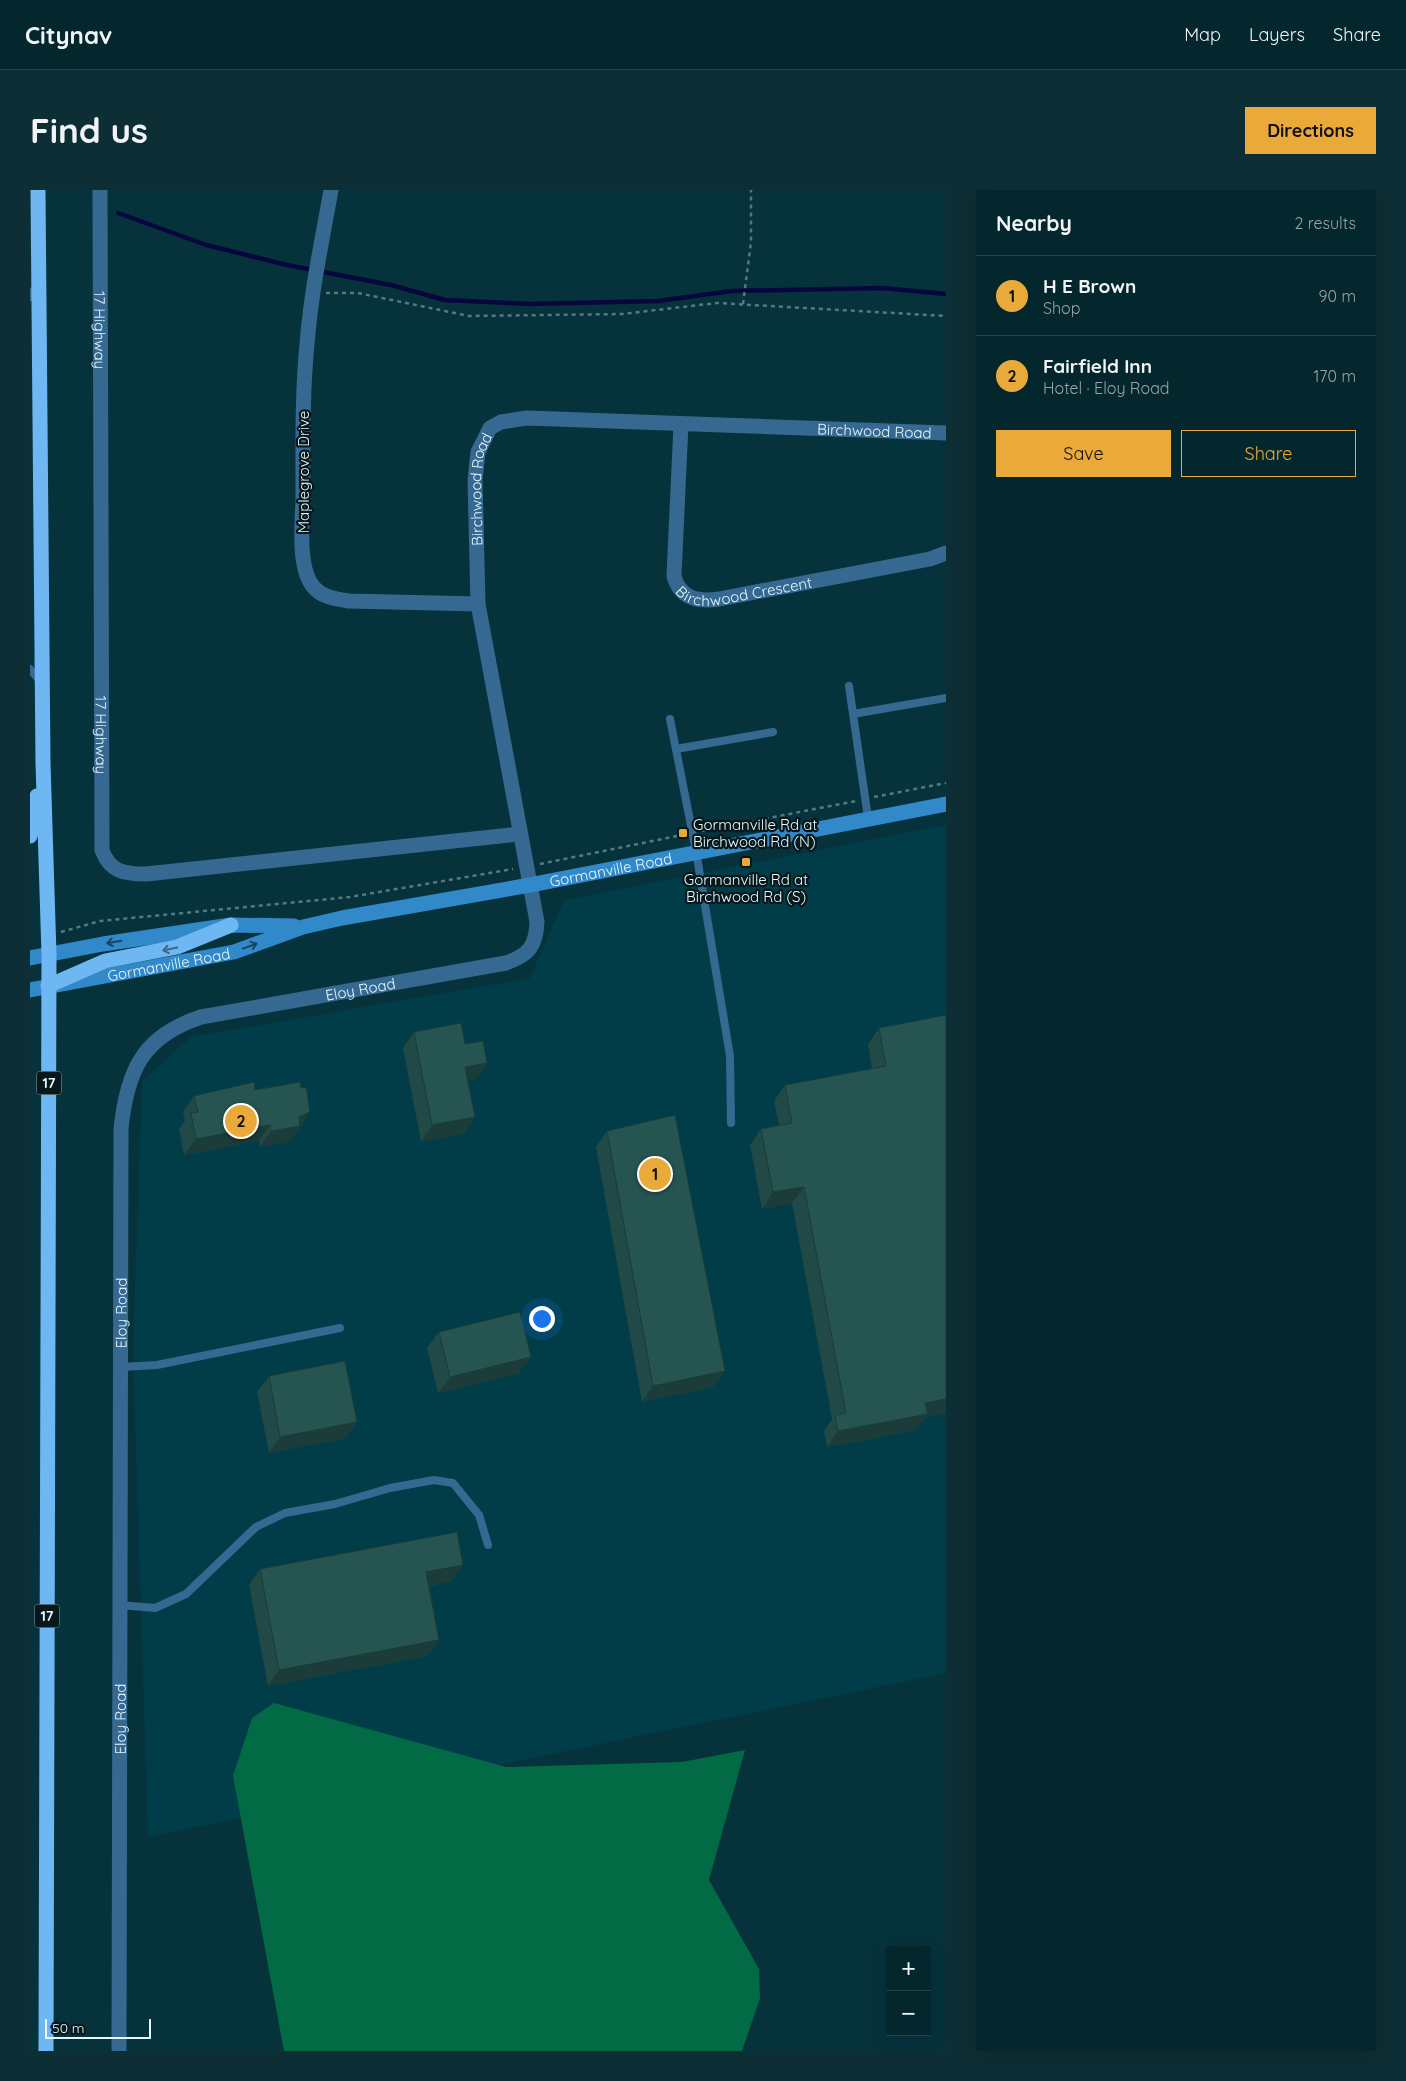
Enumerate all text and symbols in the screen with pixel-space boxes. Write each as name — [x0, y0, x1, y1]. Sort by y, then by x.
text: Citynav — [25, 20, 112, 50]
text: Map — [1184, 23, 1221, 46]
text: Layers — [1249, 23, 1305, 46]
text: Share — [1333, 23, 1381, 46]
button: Directions — [1245, 107, 1376, 154]
text: Find us — [30, 108, 148, 152]
text: Nearby — [996, 210, 1072, 236]
text: 2 results — [1294, 213, 1356, 233]
text: H E Brown — [1043, 274, 1136, 298]
text: 1 — [1009, 286, 1015, 306]
text: 90 m — [1319, 286, 1356, 306]
street label: 17 Highway — [91, 291, 110, 369]
text: Shop — [1043, 298, 1080, 318]
text: Fairfield Inn — [1043, 354, 1152, 378]
text: 2 — [1007, 366, 1017, 386]
text: 170 m — [1313, 366, 1356, 386]
text: Hotel · Eloy Road — [1043, 378, 1170, 398]
street label: Maplegrove Drive — [294, 411, 313, 533]
street label: Birchwood Road — [817, 419, 932, 442]
street label: Birchwood Road — [465, 429, 496, 546]
button: Save — [996, 430, 1171, 477]
button: Share — [1181, 430, 1356, 477]
street label: Birchwood Crescent — [672, 572, 813, 610]
street label: 17 Highway — [92, 696, 111, 774]
place label: Gormanville Rd at Birchwood Rd (N) — [693, 815, 817, 851]
marker: Gormanville Rd at Birchwood Rd (N) — [677, 827, 689, 839]
street label: Gormanville Road — [548, 848, 674, 891]
marker: Gormanville Rd at Birchwood Rd (S) — [740, 856, 752, 868]
place label: Gormanville Rd at Birchwood Rd (S) — [684, 870, 808, 906]
one-way arrow — [106, 937, 122, 947]
one-way arrow — [242, 941, 257, 950]
street label: Gormanville Road — [106, 943, 232, 985]
one-way arrow — [162, 945, 178, 954]
street label: Eloy Road — [324, 973, 397, 1004]
road number: 17 — [36, 1071, 62, 1094]
pin: 2 — [225, 1102, 257, 1140]
pin: 1 — [639, 1155, 671, 1193]
street label: Eloy Road — [111, 1278, 130, 1348]
your location — [529, 1306, 555, 1332]
road number: 17 — [34, 1604, 60, 1628]
street label: Eloy Road — [110, 1684, 129, 1754]
map controls — [886, 1946, 931, 2036]
button: + — [886, 1946, 931, 1991]
button: − — [886, 1991, 931, 2036]
scale bar — [45, 2016, 151, 2039]
text: 50 m — [52, 2019, 85, 2037]

